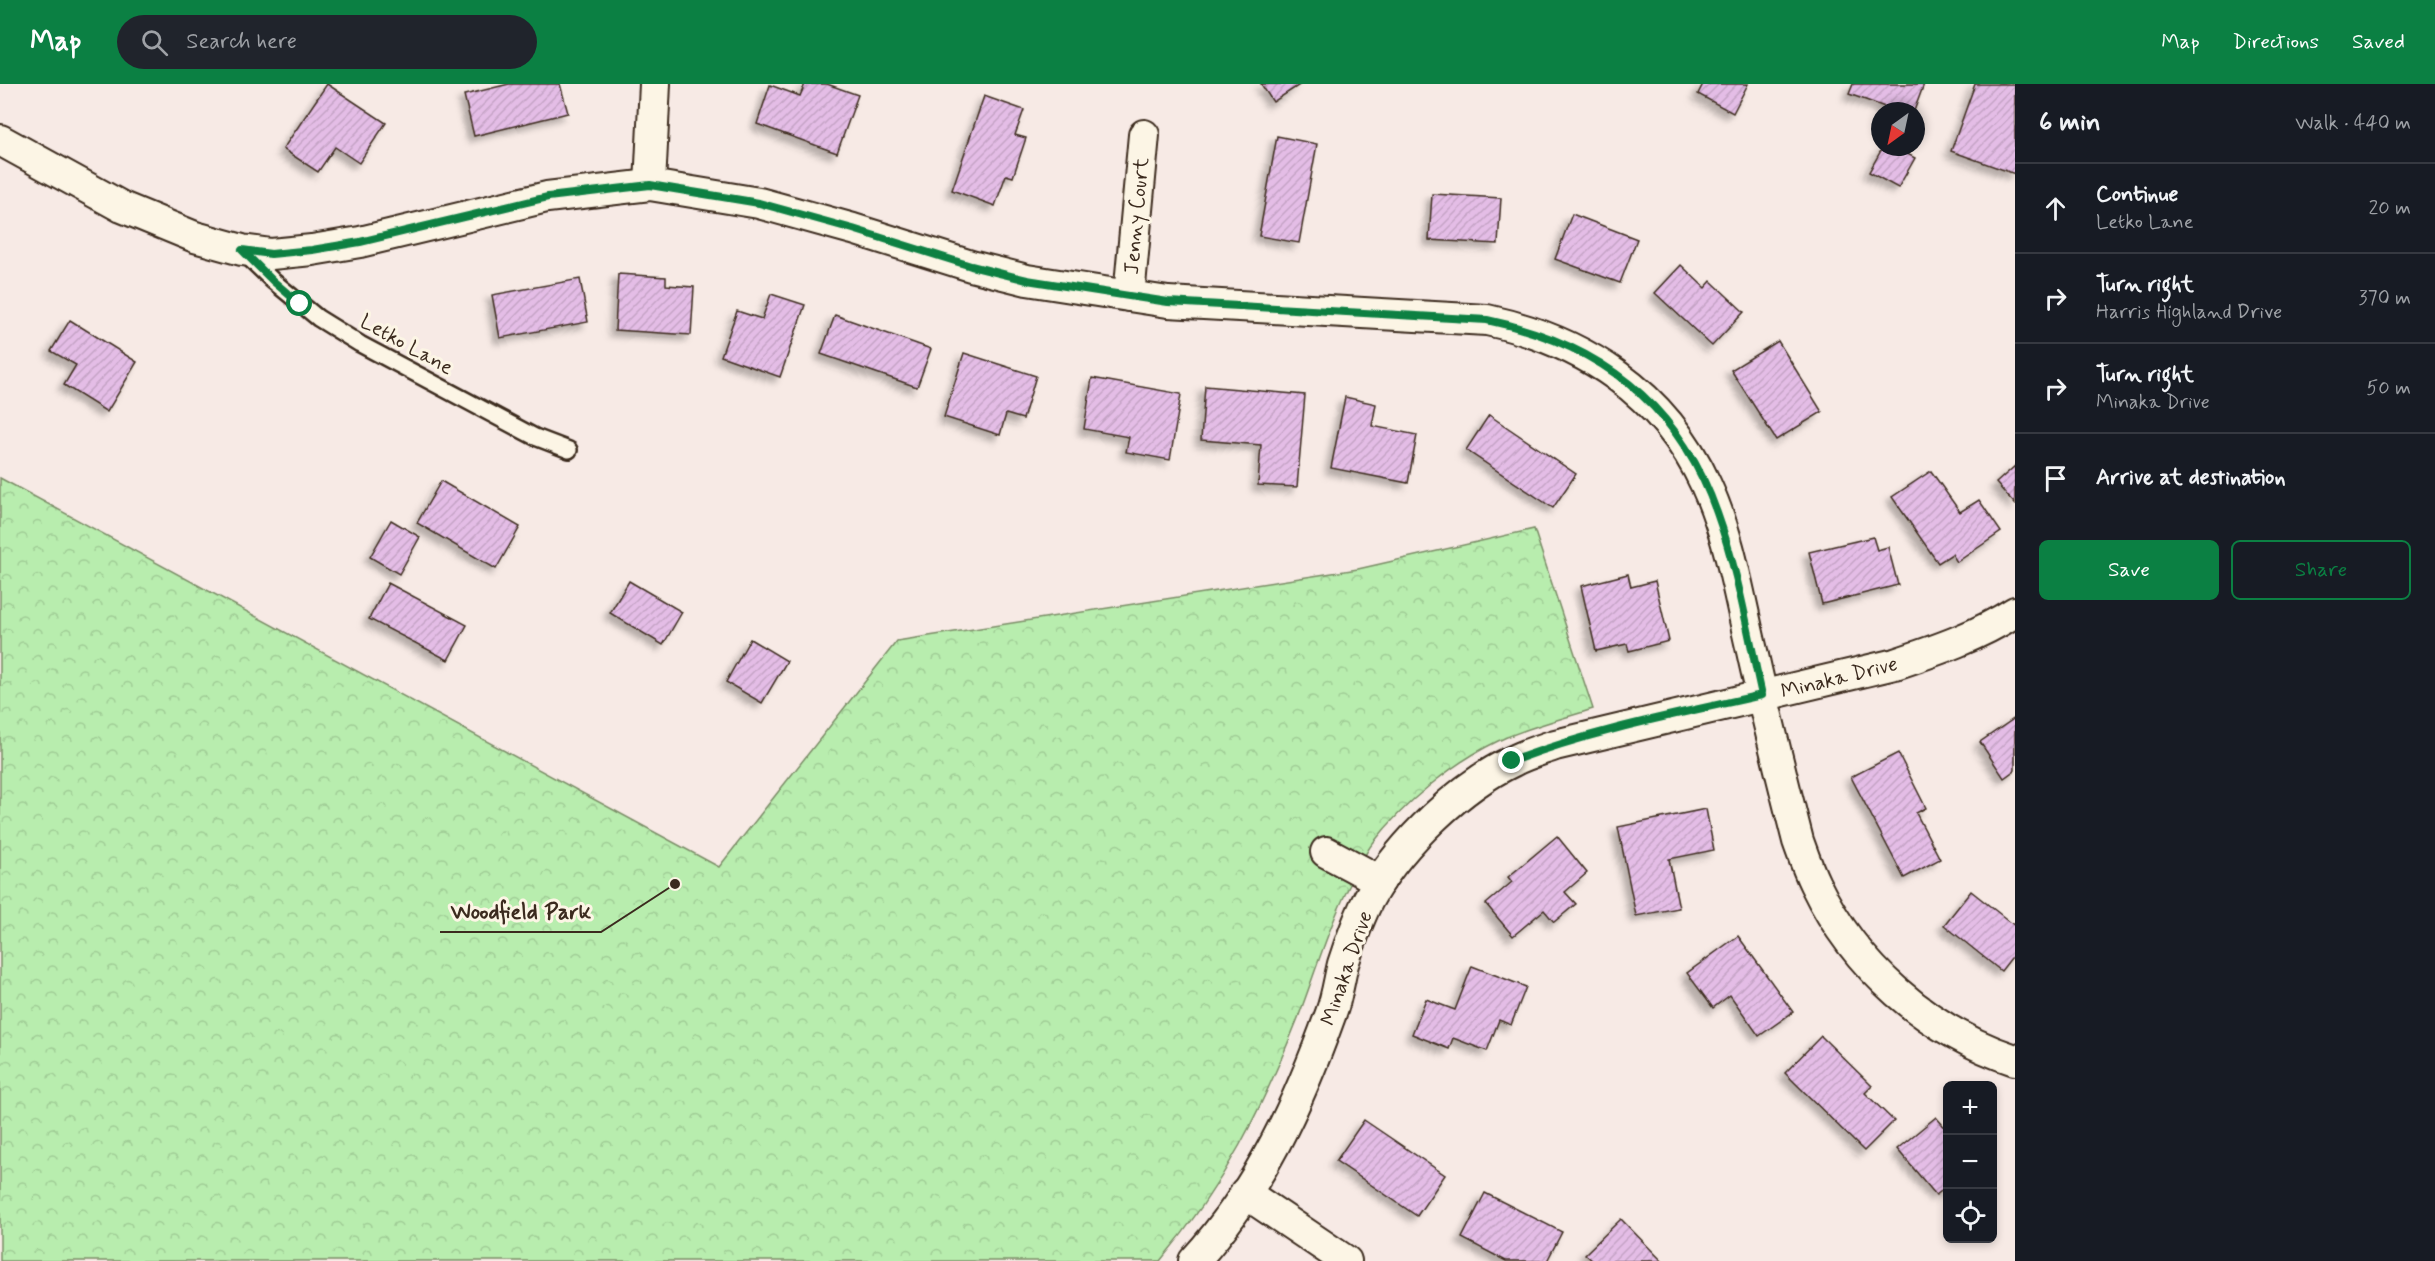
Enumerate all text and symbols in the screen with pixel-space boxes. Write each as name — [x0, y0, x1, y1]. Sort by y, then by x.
search box — [117, 15, 537, 69]
text: Map — [30, 24, 81, 61]
icon: search — [138, 26, 171, 59]
text: Search here — [186, 28, 297, 56]
text: Map — [2161, 28, 2200, 56]
text: Directions — [2233, 28, 2319, 56]
text: Saved — [2352, 28, 2405, 56]
north arrow — [1871, 102, 1925, 156]
text: 6 min — [2039, 106, 2101, 140]
text: Walk · 440 m — [2295, 110, 2411, 137]
street label: Jenny Court — [1118, 156, 1156, 276]
text: Continue — [2096, 181, 2178, 209]
icon: ahead — [2039, 192, 2072, 225]
text: 20 m — [2368, 195, 2411, 222]
text: Letko Lane — [2096, 209, 2194, 236]
text: Turn right — [2096, 271, 2194, 299]
icon: right — [2039, 282, 2072, 315]
text: 370 m — [2359, 285, 2411, 312]
route start — [286, 290, 312, 316]
text: Harris Highland Drive — [2096, 299, 2282, 326]
street label: Letko Lane — [355, 308, 458, 382]
text: Turn right — [2096, 361, 2194, 389]
icon: right — [2039, 372, 2072, 405]
text: 50 m — [2366, 375, 2411, 402]
text: Minaka Drive — [2096, 389, 2210, 416]
icon: arrive — [2039, 462, 2072, 495]
text: Arrive at destination — [2096, 464, 2286, 492]
button: Save — [2039, 540, 2219, 600]
button: Share — [2231, 540, 2411, 600]
street label: Minaka Drive — [1778, 650, 1901, 706]
route end — [1498, 747, 1524, 773]
callout: Woodfield Park — [440, 892, 601, 932]
text: Woodfield Park — [450, 899, 592, 927]
street label: Minaka Drive — [1314, 907, 1380, 1029]
map controls — [1943, 1081, 1997, 1243]
button: + — [1943, 1081, 1997, 1135]
button: − — [1943, 1135, 1997, 1189]
button: locate — [1943, 1189, 1997, 1243]

